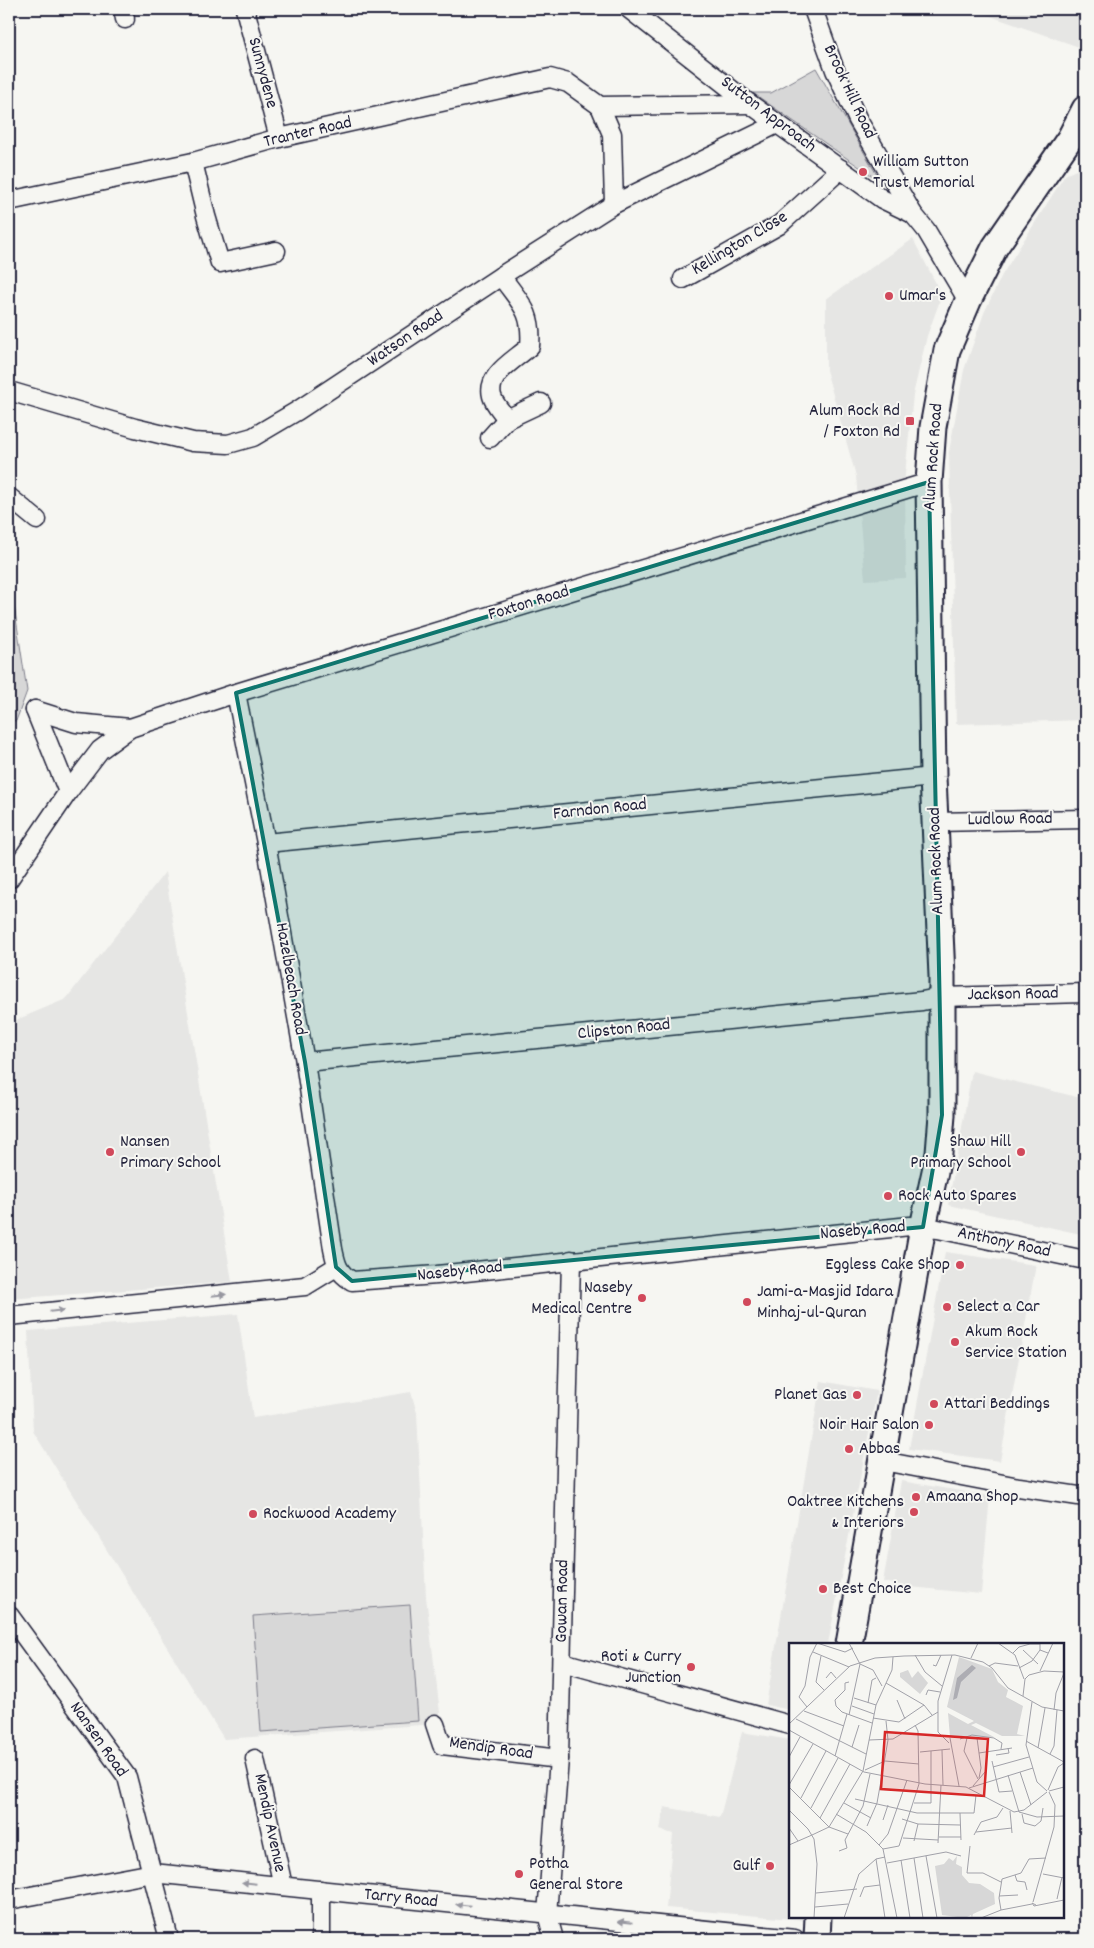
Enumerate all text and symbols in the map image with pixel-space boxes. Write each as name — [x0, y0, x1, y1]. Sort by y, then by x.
street label: Sunnydene — [241, 35, 283, 111]
street label: Brook Hill Road — [816, 41, 882, 143]
street label: Sutton Approach — [715, 71, 821, 159]
street label: Tranter Road — [262, 111, 354, 155]
place label: William Sutton Trust Memorial — [873, 150, 975, 196]
marker: William Sutton Trust Memorial — [857, 166, 869, 178]
street label: Kellington Close — [687, 205, 793, 283]
place label: Umar's — [899, 284, 946, 309]
marker: Umar's — [883, 290, 895, 302]
street label: Watson Road — [363, 304, 449, 374]
place label: Alum Rock Rd / Foxton Rd — [809, 399, 900, 445]
street label: Alum Rock Road — [918, 402, 950, 512]
marker: Alum Rock Rd / Foxton Rd — [904, 415, 916, 427]
street label: Foxton Road — [485, 580, 573, 628]
street label: Farndon Road — [552, 793, 648, 827]
street label: Alum Rock Road — [923, 807, 951, 915]
street label: Ludlow Road — [967, 807, 1053, 833]
street label: Hazelbeach Road — [268, 921, 312, 1037]
street label: Jackson Road — [967, 982, 1059, 1008]
street label: Clipston Road — [576, 1013, 672, 1047]
place label: Nansen Primary School — [120, 1130, 221, 1176]
place label: Shaw Hill Primary School — [910, 1130, 1012, 1176]
marker: Nansen Primary School — [104, 1146, 116, 1158]
marker: Shaw Hill Primary School — [1015, 1146, 1027, 1158]
place label: Rock Auto Spares — [898, 1184, 1017, 1209]
marker: Rock Auto Spares — [882, 1190, 894, 1202]
street label: Naseby Road — [819, 1215, 907, 1247]
street label: Anthony Road — [955, 1221, 1053, 1265]
place label: Eggless Cake Shop — [825, 1253, 950, 1278]
street label: Naseby Road — [416, 1255, 504, 1289]
marker: Eggless Cake Shop — [954, 1259, 966, 1271]
place label: Naseby Medical Centre — [531, 1276, 633, 1322]
place label: Jami-a-Masjid Idara Minhaj-ul-Quran — [757, 1280, 894, 1326]
one-way arrow — [211, 1291, 227, 1299]
marker: Naseby Medical Centre — [636, 1292, 648, 1304]
place label: Select a Car — [957, 1295, 1040, 1320]
marker: Jami-a-Masjid Idara Minhaj-ul-Quran — [741, 1296, 753, 1308]
marker: Select a Car — [941, 1301, 953, 1313]
one-way arrow — [50, 1307, 66, 1315]
place label: Akum Rock Service Station — [965, 1320, 1067, 1366]
marker: Akum Rock Service Station — [949, 1336, 961, 1348]
place label: Planet Gas — [774, 1383, 847, 1408]
marker: Planet Gas — [851, 1389, 863, 1401]
place label: Attari Beddings — [944, 1392, 1050, 1417]
marker: Attari Beddings — [928, 1398, 940, 1410]
place label: Noir Hair Salon — [819, 1413, 919, 1438]
marker: Noir Hair Salon — [923, 1419, 935, 1431]
place label: Abbas — [859, 1437, 900, 1462]
marker: Abbas — [843, 1443, 855, 1455]
place label: Amaana Shop — [926, 1485, 1018, 1510]
place label: Oaktree Kitchens & Interiors — [787, 1490, 904, 1536]
marker: Amaana Shop — [910, 1491, 922, 1503]
place label: Rockwood Academy — [263, 1502, 397, 1527]
marker: Oaktree Kitchens & Interiors — [908, 1506, 920, 1518]
marker: Rockwood Academy — [247, 1508, 259, 1520]
street label: Gowan Road — [550, 1559, 576, 1643]
place label: Best Choice — [833, 1577, 911, 1602]
marker: Best Choice — [817, 1583, 829, 1595]
inset map — [789, 1643, 1064, 1918]
place label: Roti & Curry Junction — [601, 1645, 682, 1691]
marker: Roti & Curry Junction — [685, 1661, 697, 1673]
street label: Nansen Road — [63, 1697, 133, 1783]
street label: Mendip Road — [447, 1731, 535, 1767]
street label: Mendip Avenue — [246, 1771, 292, 1875]
place label: Potha General Store — [529, 1852, 623, 1898]
place label: Gulf — [733, 1854, 761, 1879]
marker: Gulf — [764, 1860, 776, 1872]
marker: Potha General Store — [513, 1868, 525, 1880]
one-way arrow — [241, 1879, 257, 1887]
street label: Tarry Road — [363, 1883, 439, 1915]
one-way arrow — [455, 1901, 471, 1909]
one-way arrow — [616, 1918, 632, 1926]

